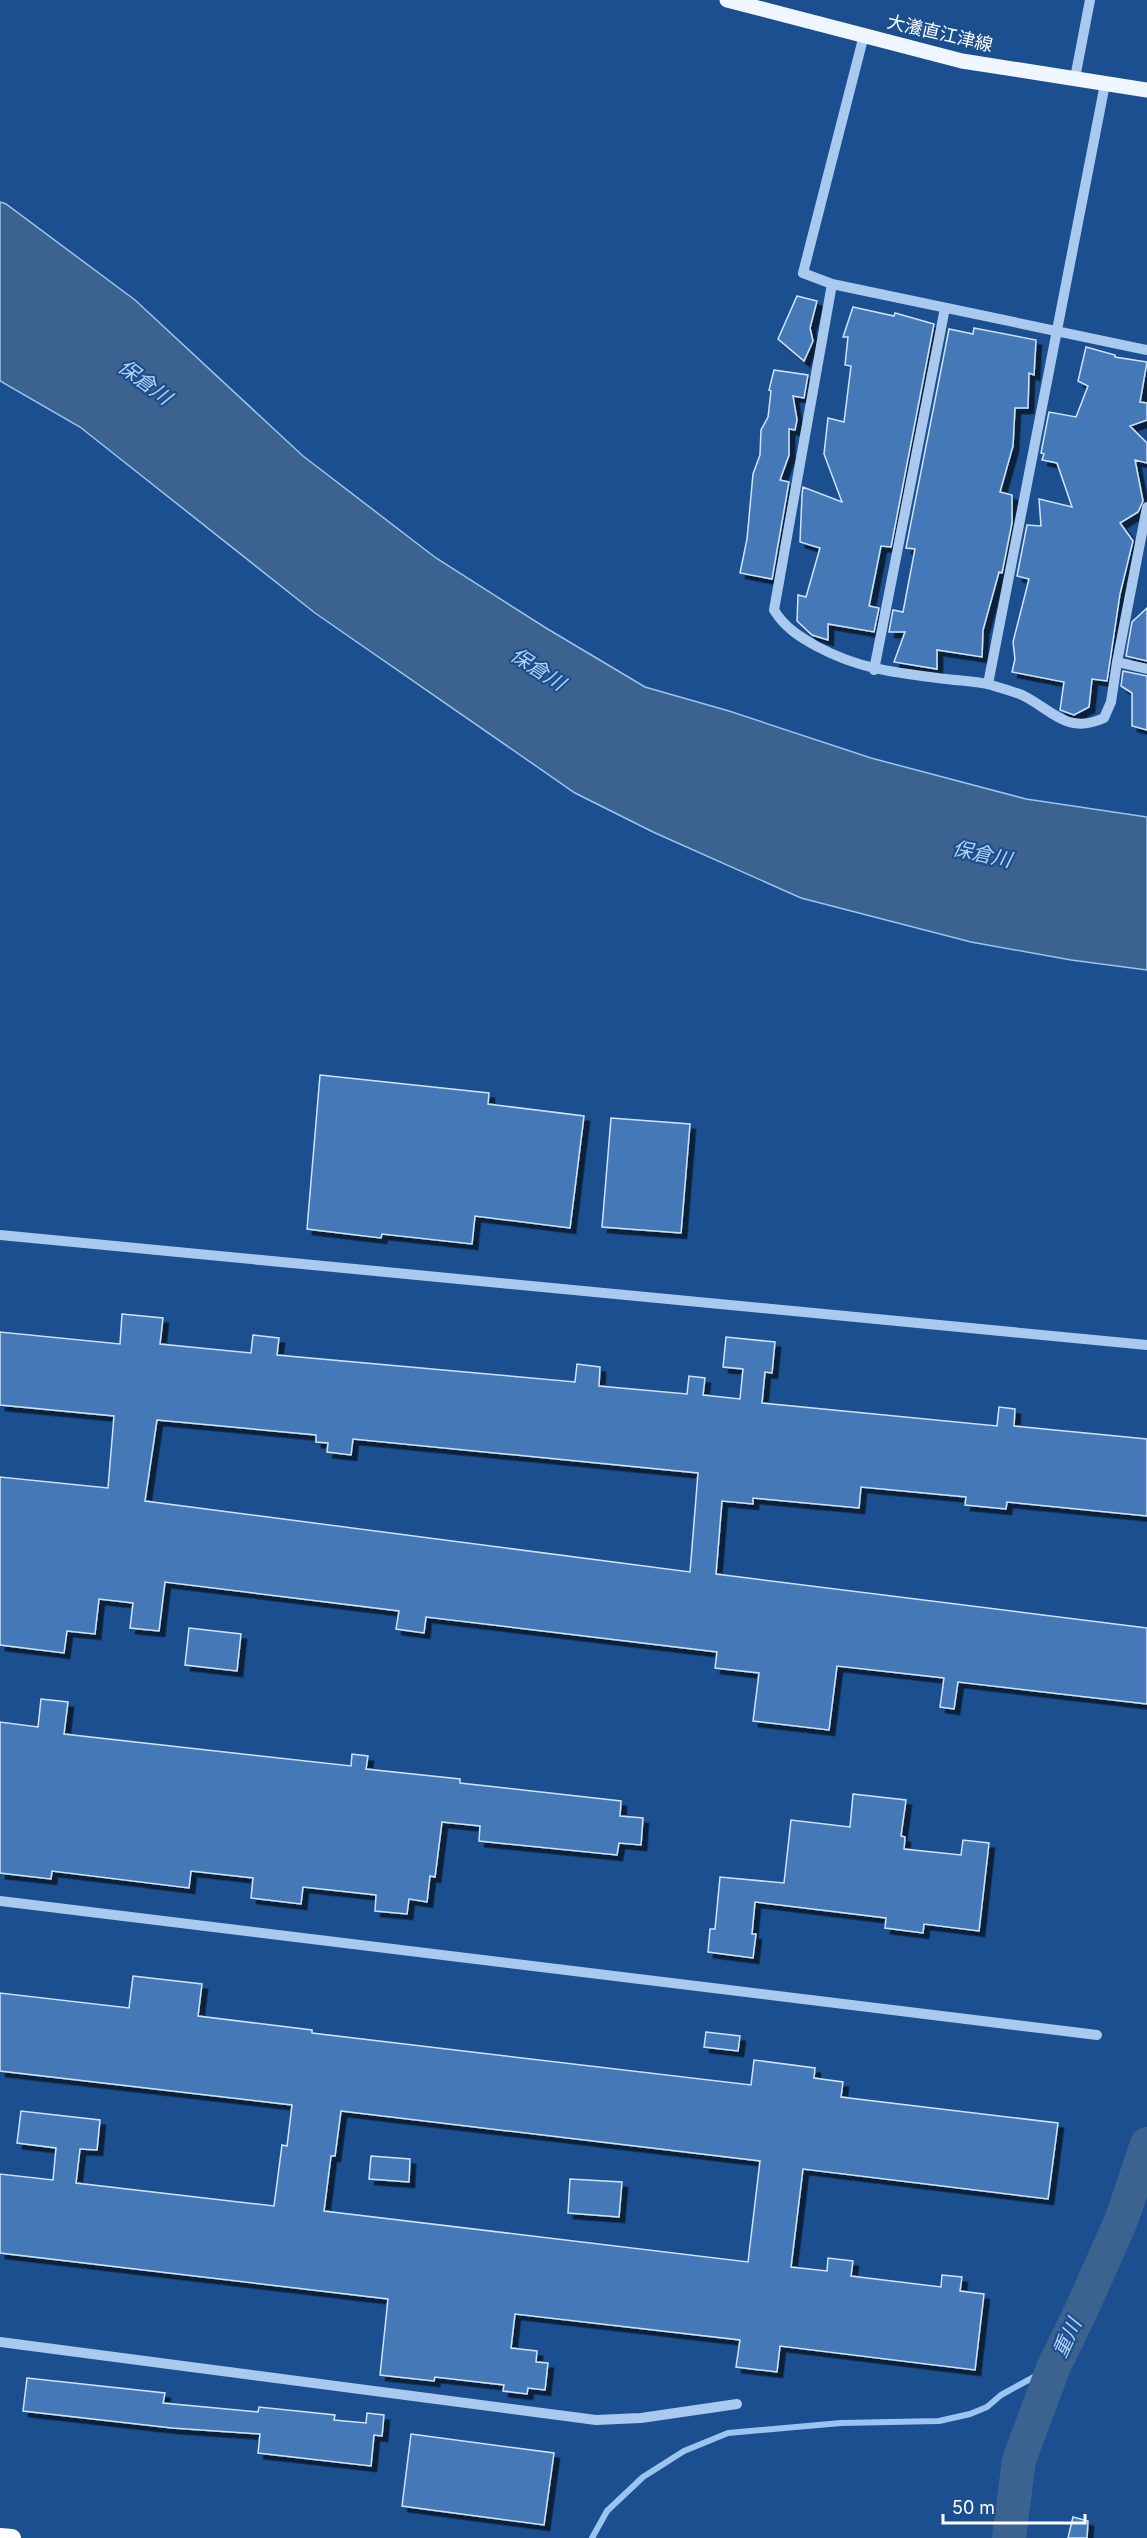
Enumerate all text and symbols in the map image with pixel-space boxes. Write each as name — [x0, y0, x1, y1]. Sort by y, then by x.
street label: 大瀁直江津線 — [885, 11, 995, 55]
water label: 保倉川 — [114, 354, 178, 411]
water label: 保倉川 — [506, 643, 571, 696]
water label: 保倉川 — [950, 836, 1016, 872]
water label: 重川 — [1048, 2313, 1087, 2361]
scale bar — [943, 2487, 1086, 2525]
text: 50 m — [952, 2497, 995, 2518]

